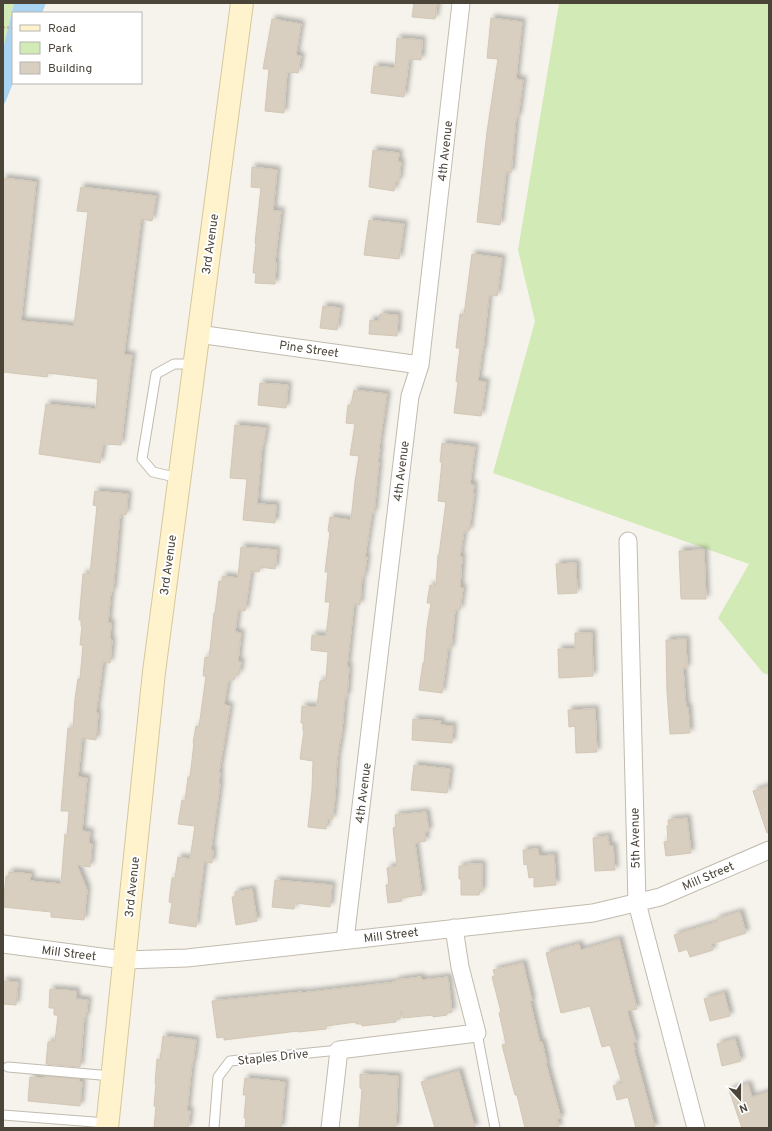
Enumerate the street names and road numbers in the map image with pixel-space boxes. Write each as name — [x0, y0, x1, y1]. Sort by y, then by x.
street label: 4th Avenue — [435, 120, 457, 182]
street label: 3rd Avenue — [199, 213, 223, 275]
street label: Pine Street — [278, 338, 340, 362]
street label: 4th Avenue — [390, 440, 414, 502]
street label: 3rd Avenue — [157, 534, 181, 596]
street label: 4th Avenue — [352, 762, 376, 824]
street label: 5th Avenue — [627, 807, 645, 869]
street label: 3rd Avenue — [122, 856, 144, 918]
street label: Mill Street — [680, 859, 737, 895]
street label: Mill Street — [363, 925, 419, 947]
street label: Mill Street — [41, 943, 97, 965]
street label: Staples Drive — [237, 1046, 309, 1070]

